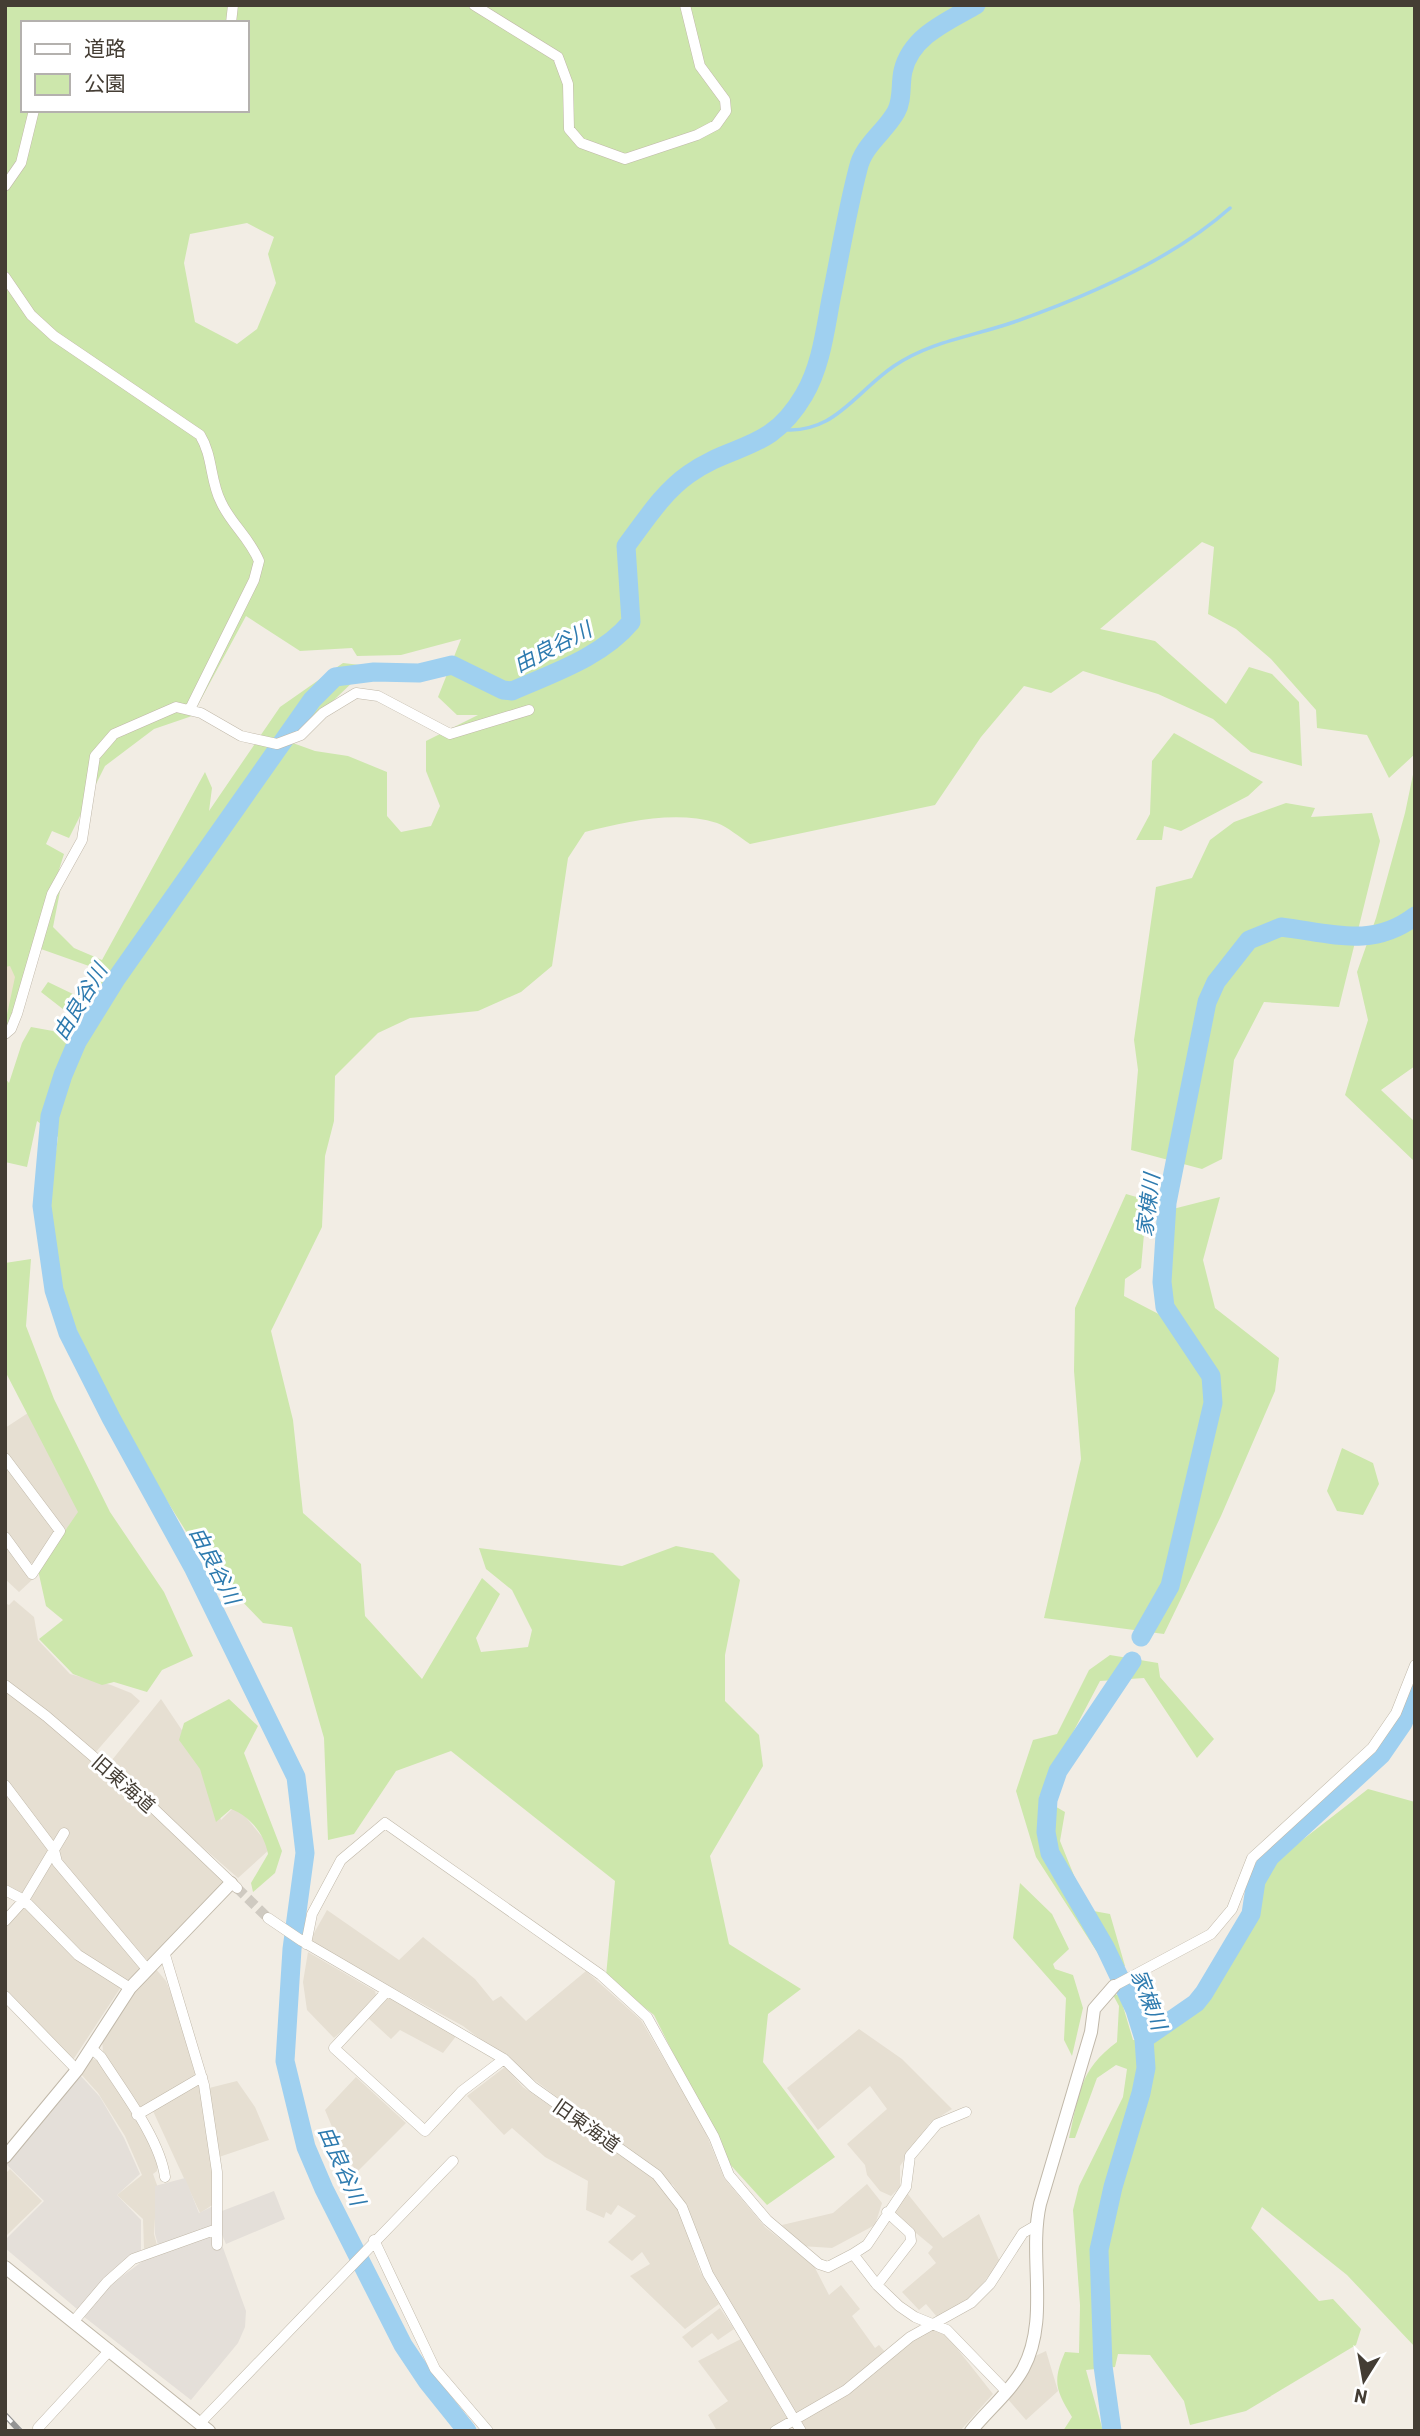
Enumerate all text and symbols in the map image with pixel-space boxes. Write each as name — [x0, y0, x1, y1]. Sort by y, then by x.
legend — [21, 21, 248, 112]
text: 道路 — [84, 35, 126, 60]
text: 公園 — [84, 70, 126, 95]
water label: 由良谷川 — [509, 615, 597, 676]
water label: 由良谷川 — [47, 957, 112, 1043]
water label: 家棟川 — [1131, 1170, 1163, 1238]
water label: 由良谷川 — [186, 1522, 247, 1610]
street label: 旧東海道 — [88, 1749, 160, 1817]
water label: 家棟川 — [1127, 1965, 1174, 2035]
street label: 旧東海道 — [549, 2094, 625, 2156]
water label: 由良谷川 — [314, 2122, 372, 2210]
north arrow — [1329, 2345, 1399, 2415]
text: N — [1352, 2385, 1369, 2410]

